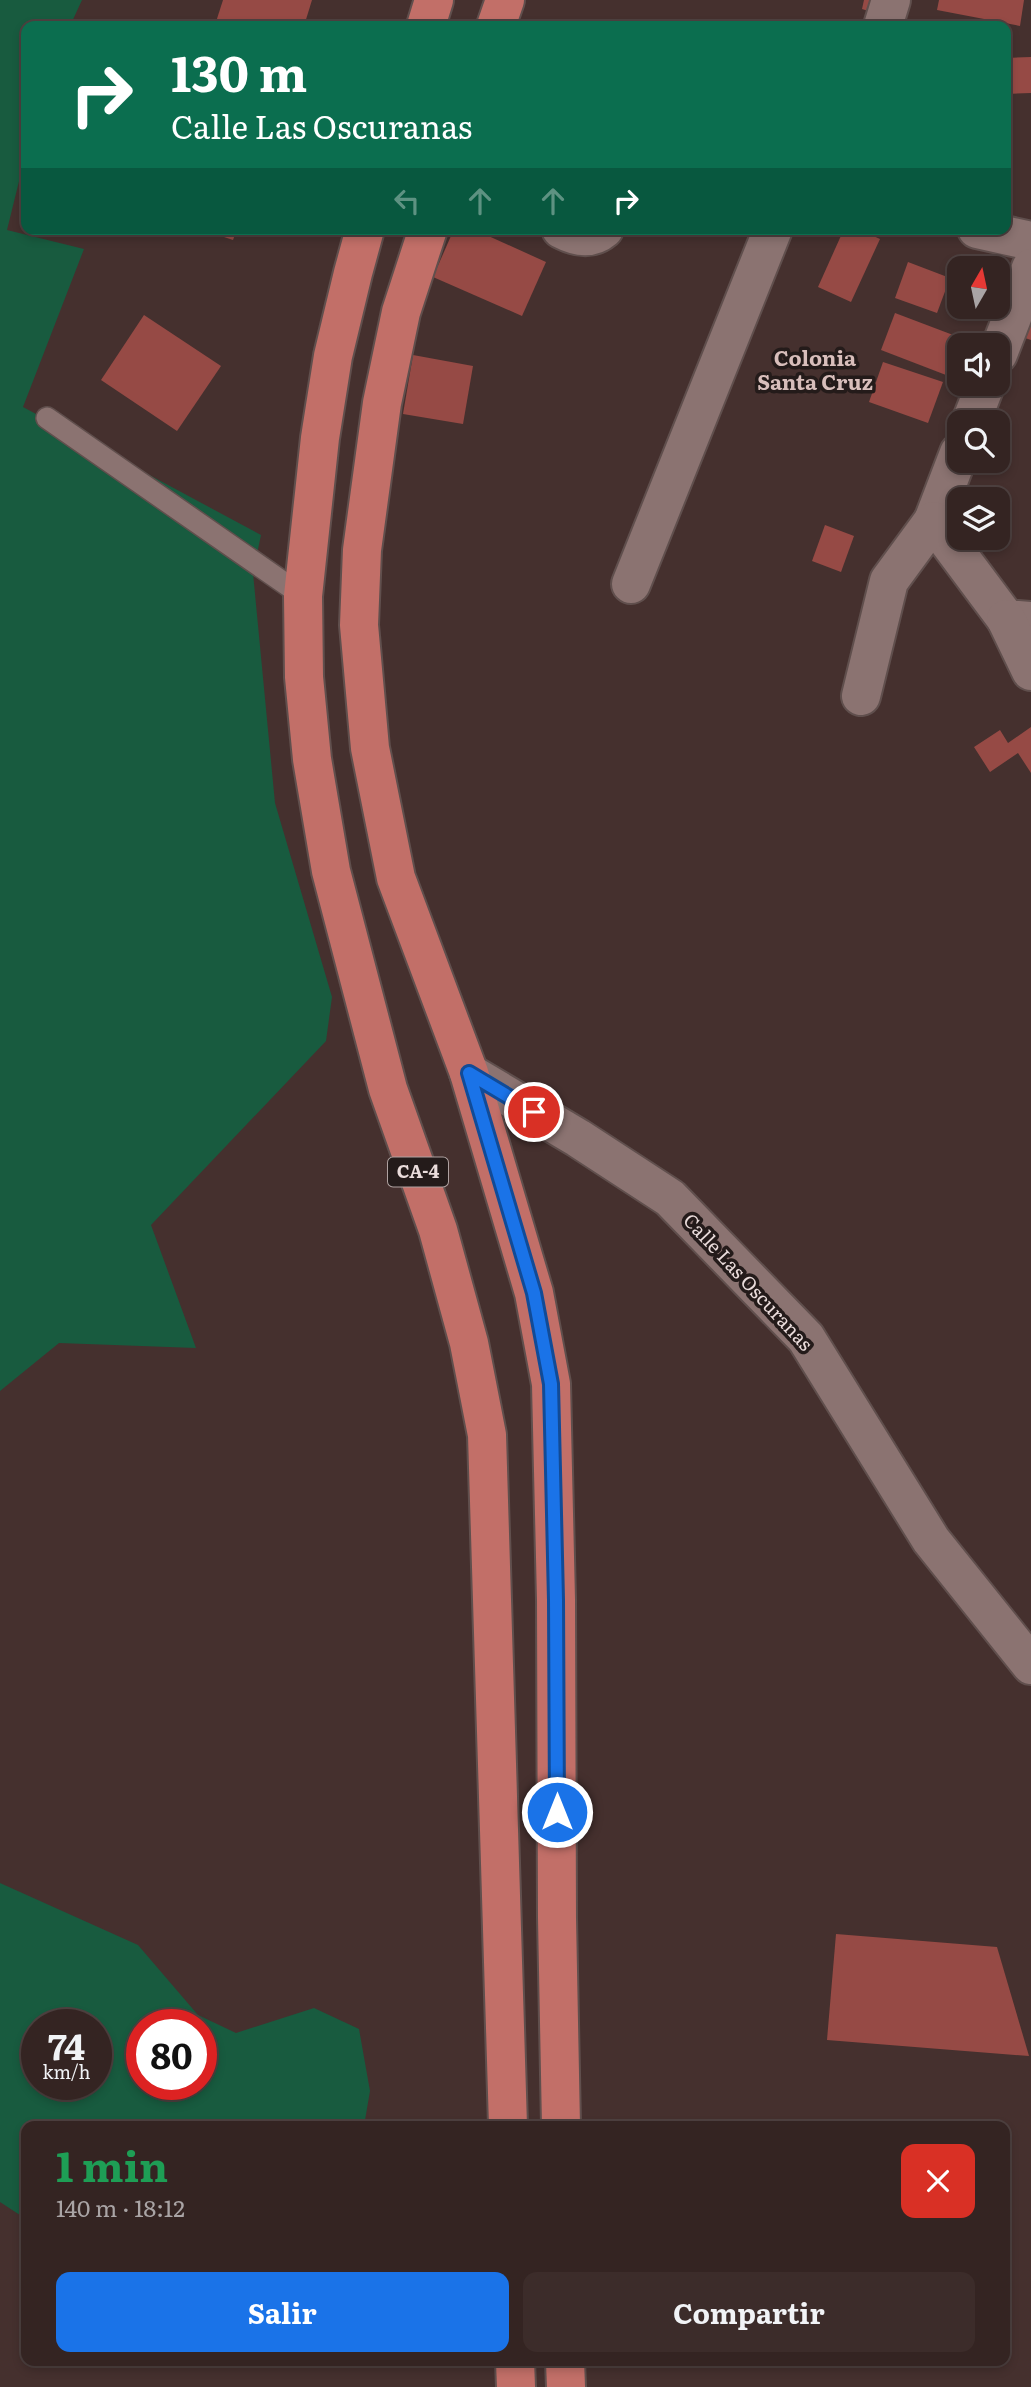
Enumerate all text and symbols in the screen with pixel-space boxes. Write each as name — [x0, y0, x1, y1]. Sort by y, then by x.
text: 130 m — [171, 34, 307, 107]
icon: right — [56, 49, 147, 140]
text: Calle Las Oscuranas — [171, 101, 472, 149]
icon: left — [388, 182, 426, 220]
icon: ahead — [461, 182, 499, 220]
icon: ahead — [534, 182, 572, 220]
icon: right — [607, 182, 645, 220]
north arrow — [947, 256, 1010, 318]
map controls — [947, 256, 1010, 550]
button: sound — [947, 333, 1010, 396]
district label: Colonia Santa Cruz — [757, 341, 873, 396]
button: search — [947, 410, 1010, 473]
button: layers — [947, 487, 1010, 550]
pin — [504, 1082, 564, 1142]
icon: arrive — [515, 1093, 553, 1131]
road number: CA-4 — [388, 1157, 448, 1186]
street label: Calle Las Oscuranas — [677, 1206, 820, 1357]
position arrow — [520, 1775, 594, 1849]
speed limit sign: 80 — [126, 2009, 217, 2100]
text: 74 — [48, 2019, 85, 2071]
text: km/h — [43, 2058, 90, 2085]
text: 1 min — [56, 2133, 168, 2195]
button: close — [901, 2144, 975, 2218]
text: 140 m · 18:12 — [56, 2190, 185, 2224]
button: Salir — [56, 2272, 509, 2352]
button: Compartir — [523, 2272, 975, 2352]

